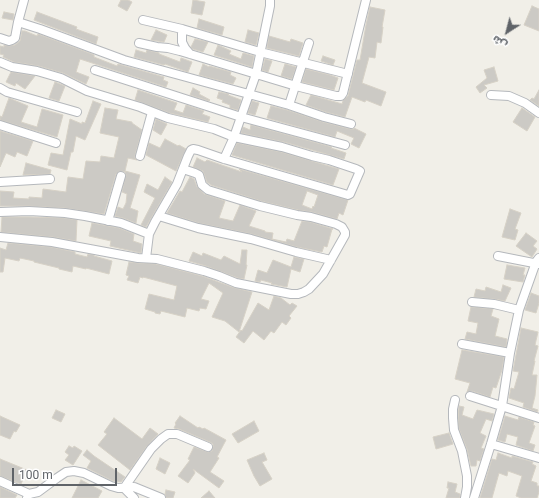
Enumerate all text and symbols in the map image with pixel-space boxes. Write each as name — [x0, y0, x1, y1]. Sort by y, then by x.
north arrow — [487, 12, 527, 52]
text: ش — [490, 32, 510, 52]
scale bar — [14, 460, 119, 486]
text: 100 m — [19, 468, 53, 482]

